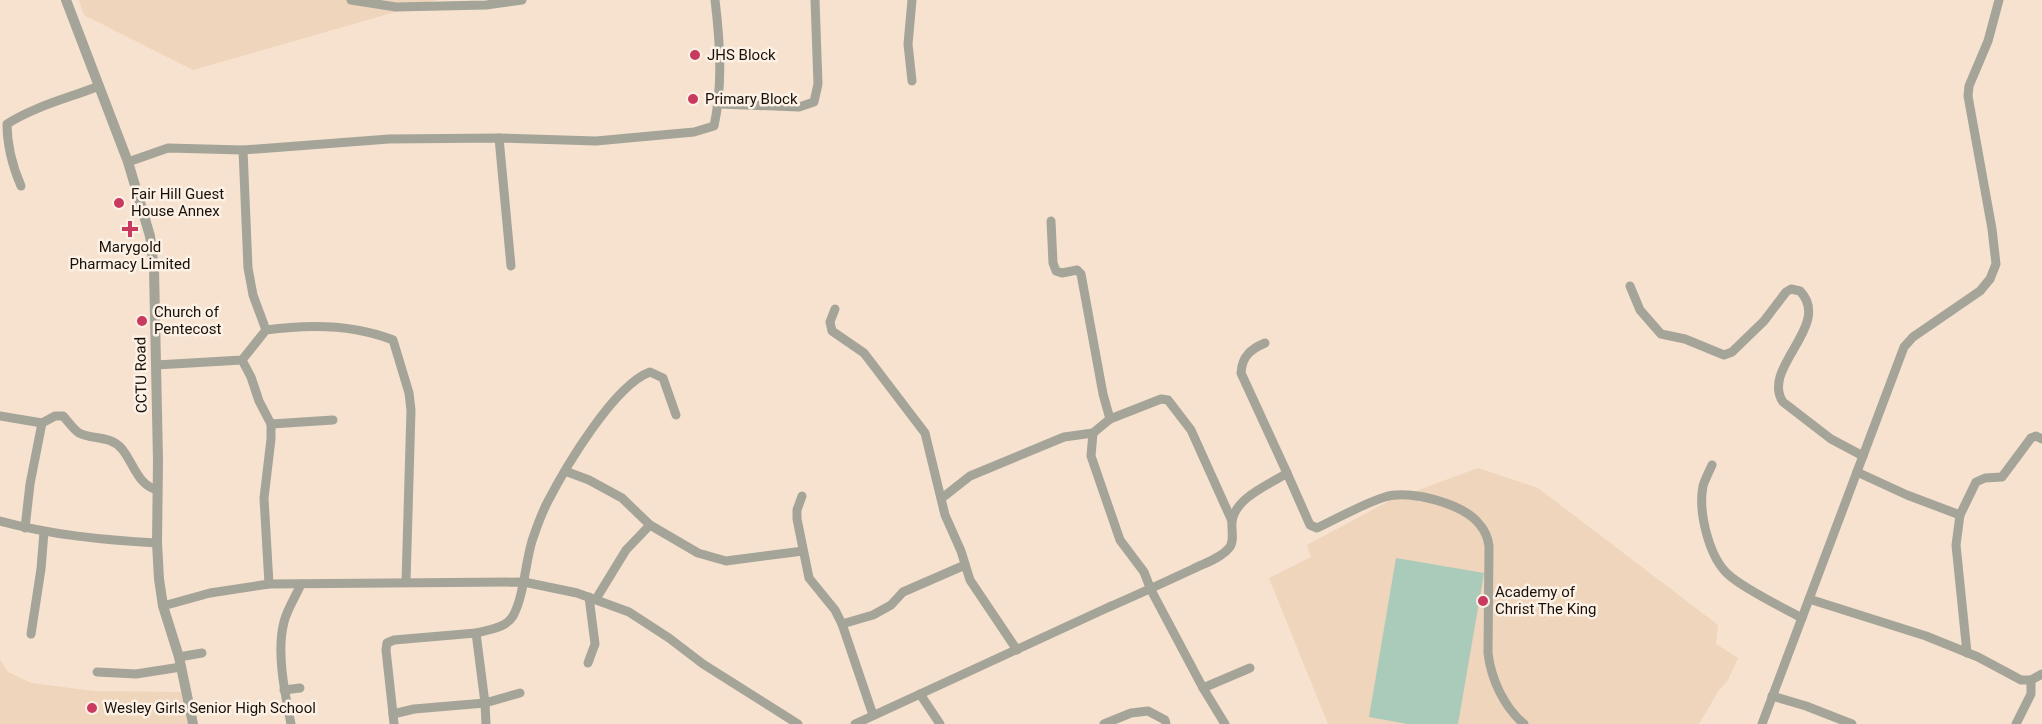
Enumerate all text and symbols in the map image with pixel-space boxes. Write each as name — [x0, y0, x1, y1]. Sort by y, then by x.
place label: JHS Block — [707, 46, 776, 64]
marker: JHS Block — [688, 48, 702, 62]
place label: Primary Block — [705, 90, 798, 108]
marker: Primary Block — [686, 92, 700, 106]
place label: Fair Hill Guest House Annex — [131, 185, 224, 220]
marker: Fair Hill Guest House Annex — [112, 196, 126, 210]
marker: Marygold Pharmacy Limited — [123, 222, 137, 236]
place label: Marygold Pharmacy Limited — [70, 238, 190, 273]
place label: Church of Pentecost — [154, 303, 222, 338]
marker: Church of Pentecost — [135, 314, 149, 328]
street label: CCTU Road — [131, 337, 151, 413]
place label: Academy of Christ The King — [1495, 583, 1596, 618]
marker: Academy of Christ The King — [1476, 594, 1490, 608]
place label: Wesley Girls Senior High School — [104, 699, 316, 717]
marker: Wesley Girls Senior High School — [85, 701, 99, 715]

